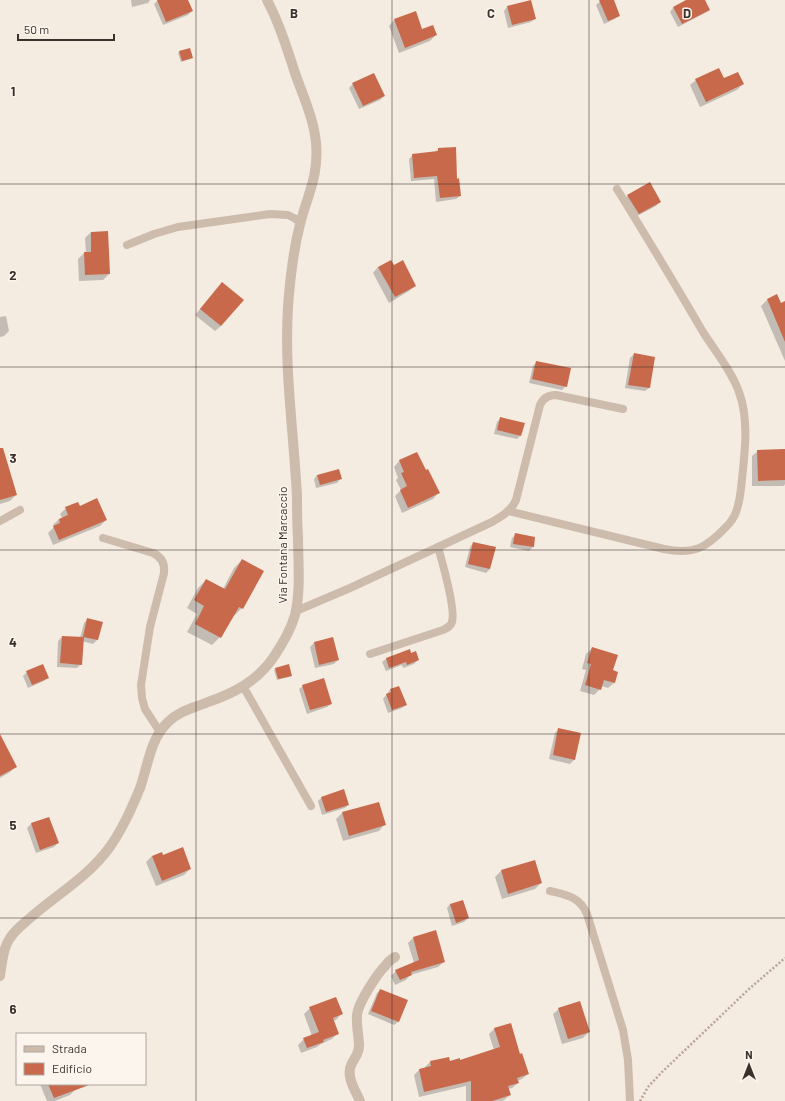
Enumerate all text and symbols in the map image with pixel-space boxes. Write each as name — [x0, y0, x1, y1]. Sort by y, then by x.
text: B — [290, 5, 298, 21]
text: C — [487, 5, 495, 21]
text: D — [683, 5, 691, 21]
scale bar — [18, 16, 114, 42]
text: 50 m — [24, 22, 49, 36]
text: 1 — [11, 83, 15, 99]
text: 2 — [9, 267, 17, 283]
text: 3 — [9, 450, 17, 466]
street label: Via Fontana Marcaccio — [275, 487, 289, 603]
text: 4 — [9, 634, 17, 650]
text: 5 — [9, 817, 17, 833]
text: 6 — [10, 1001, 17, 1017]
legend — [16, 1033, 146, 1085]
text: Strada — [52, 1041, 87, 1055]
north arrow — [729, 1045, 769, 1085]
text: N — [745, 1048, 753, 1061]
text: Edificio — [52, 1061, 92, 1075]

